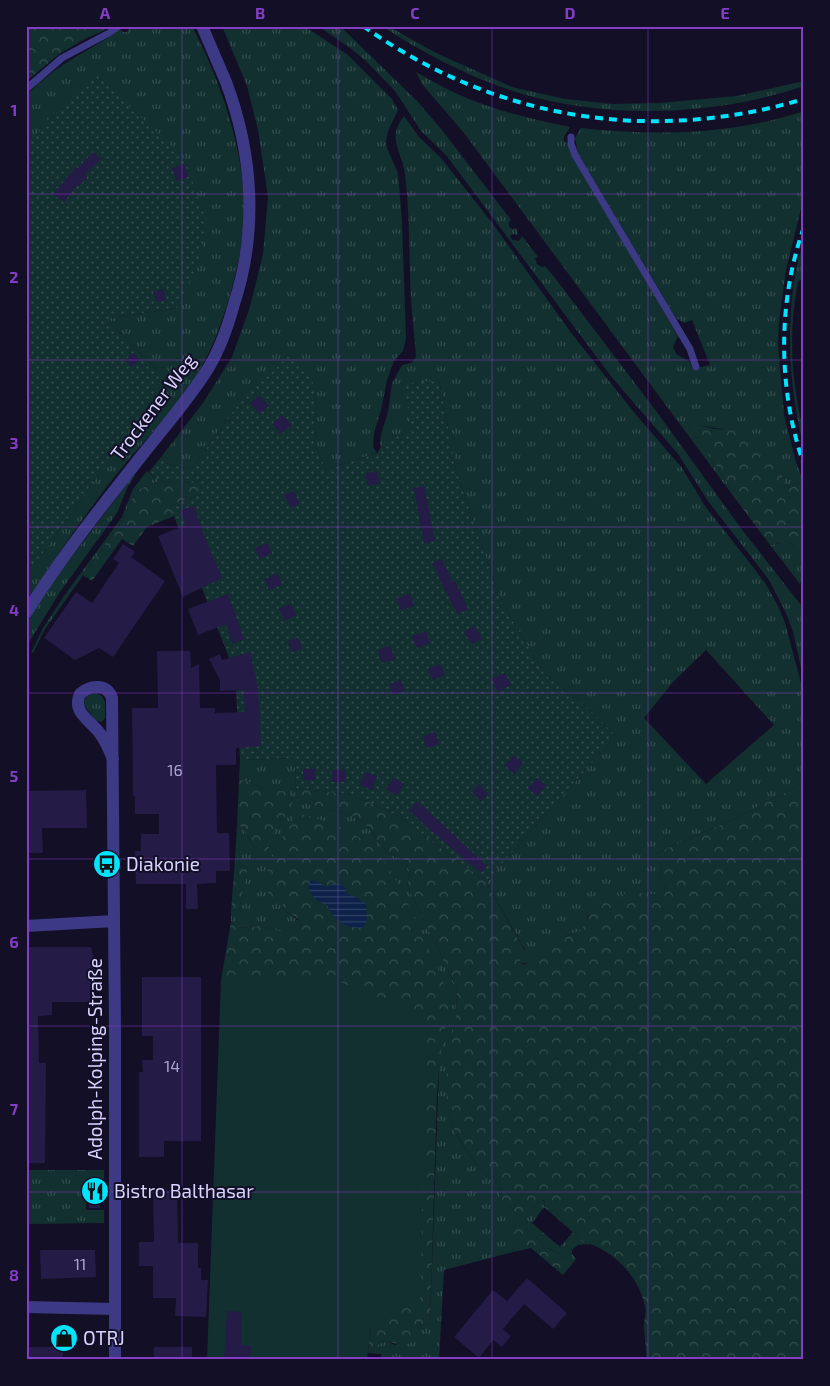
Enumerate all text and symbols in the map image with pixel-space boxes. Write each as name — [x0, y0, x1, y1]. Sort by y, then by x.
text: A — [100, 3, 111, 22]
text: B — [255, 3, 265, 22]
text: C — [410, 3, 420, 22]
text: D — [565, 3, 576, 22]
text: E — [720, 3, 730, 22]
text: 1 — [11, 100, 17, 119]
text: 2 — [9, 267, 19, 286]
street label: Trockener Weg — [105, 349, 200, 464]
text: 3 — [9, 433, 19, 452]
text: 4 — [9, 600, 19, 619]
house number: 16 — [167, 760, 183, 779]
text: 5 — [10, 766, 19, 785]
bus stop icon: Diakonie — [92, 849, 122, 879]
place label: Diakonie — [126, 852, 200, 875]
text: 6 — [9, 932, 19, 951]
street label: Adolph-Kolping-Straße — [83, 958, 106, 1160]
house number: 14 — [164, 1056, 180, 1075]
text: 7 — [10, 1099, 19, 1118]
restaurant icon: Bistro Balthasar — [80, 1176, 110, 1206]
place label: Bistro Balthasar — [114, 1179, 254, 1202]
house number: 11 — [74, 1254, 86, 1273]
text: 8 — [9, 1265, 19, 1284]
shop icon: OTRJ — [49, 1323, 79, 1353]
place label: OTRJ — [83, 1326, 125, 1349]

